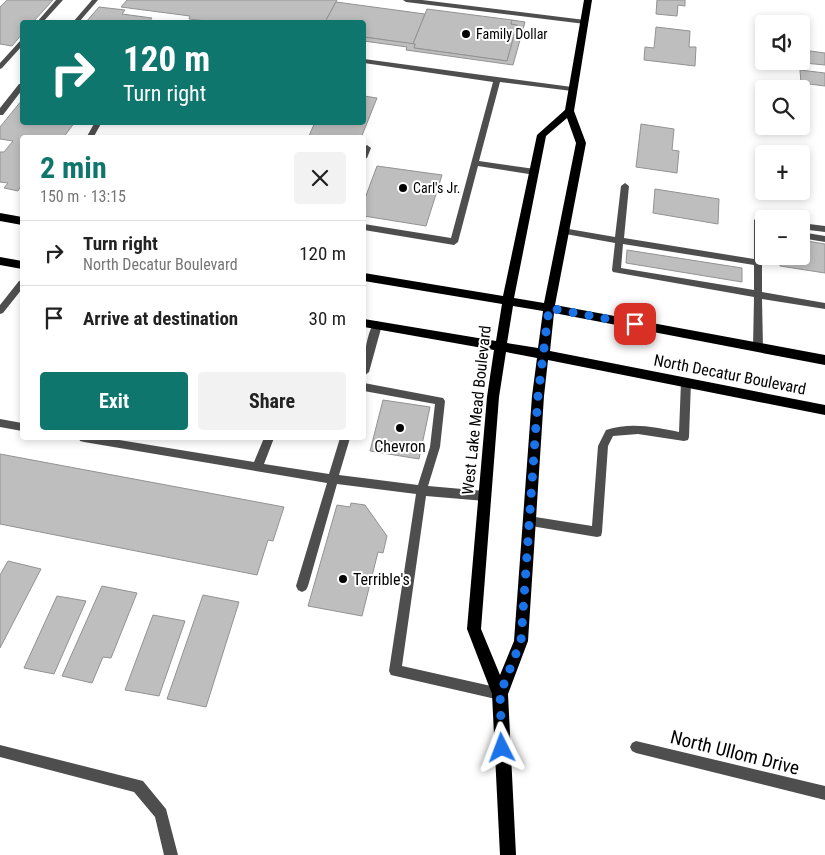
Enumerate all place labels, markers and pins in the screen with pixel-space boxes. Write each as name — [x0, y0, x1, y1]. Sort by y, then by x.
place label: Family Dollar — [476, 26, 548, 42]
marker: Family Dollar — [460, 28, 472, 40]
place label: Carl's Jr. — [413, 180, 461, 196]
marker: Carl's Jr. — [397, 182, 409, 194]
pin — [614, 303, 656, 345]
marker: Chevron — [394, 422, 406, 434]
place label: Chevron — [374, 437, 426, 456]
place label: Terrible's — [353, 570, 410, 589]
marker: Terrible's — [337, 573, 349, 585]

